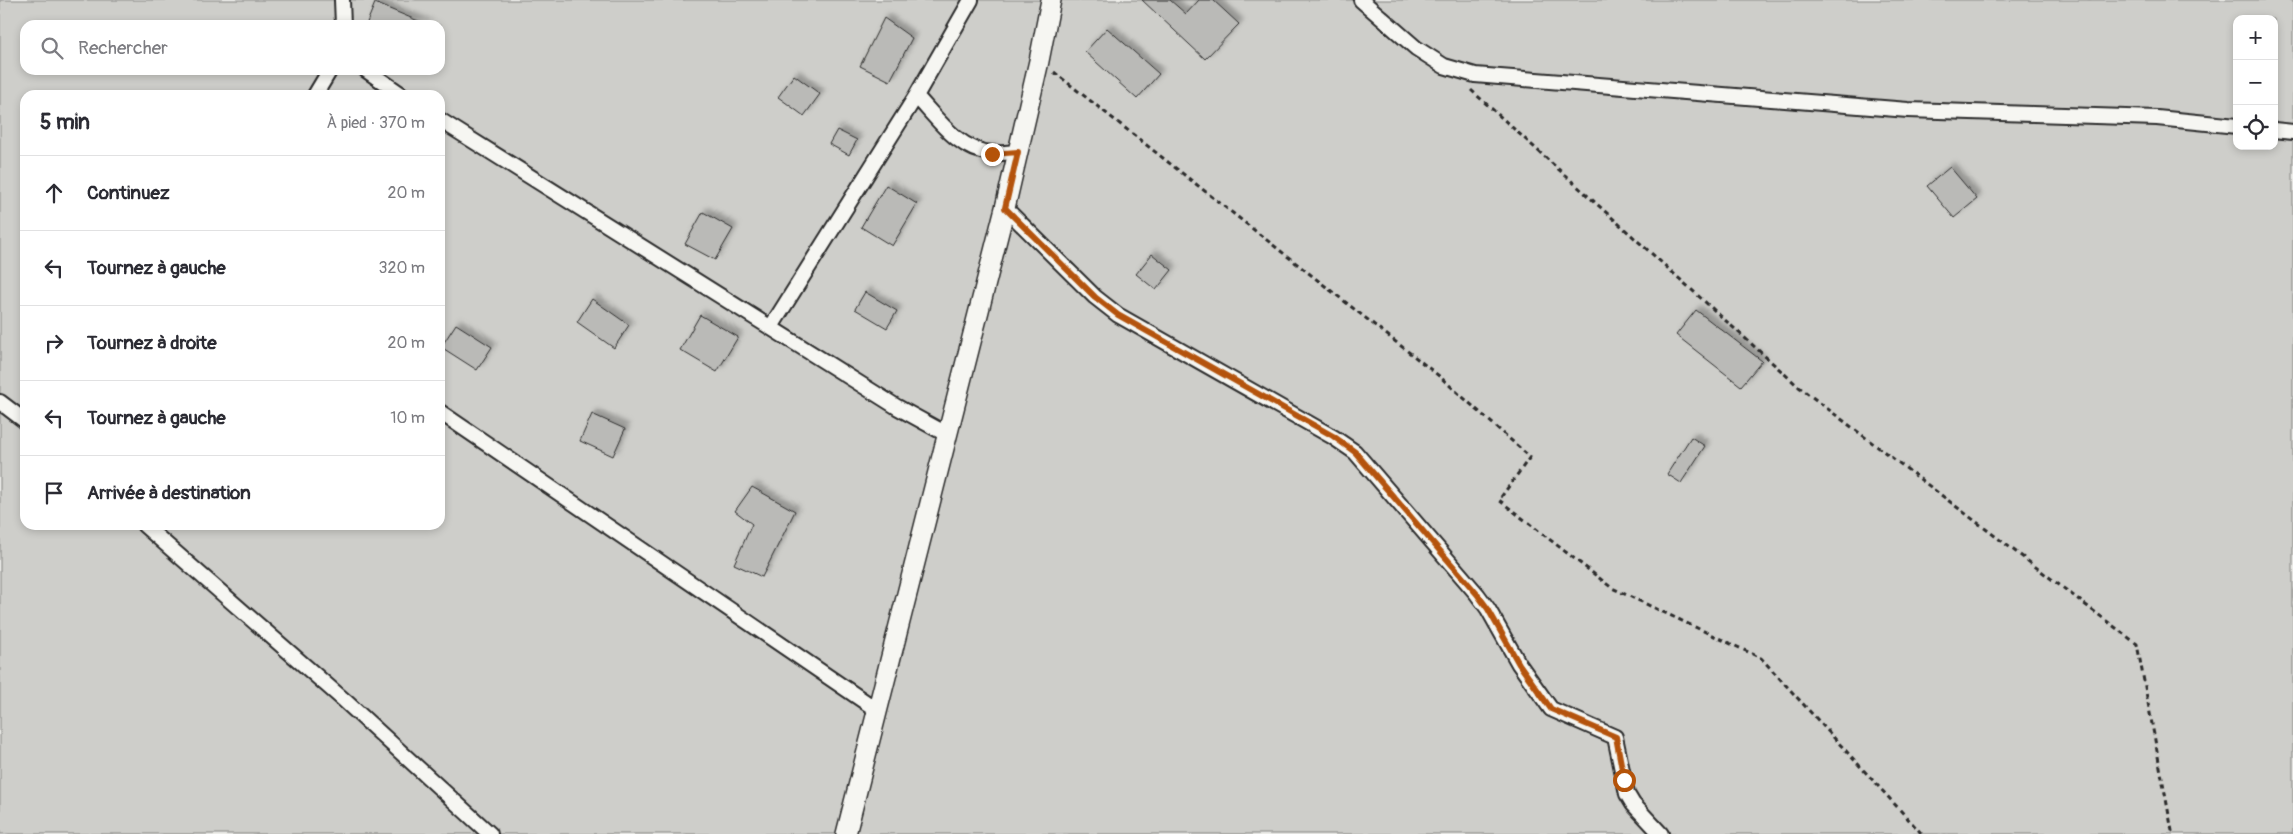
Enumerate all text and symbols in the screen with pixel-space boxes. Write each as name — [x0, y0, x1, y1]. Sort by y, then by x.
map controls — [2233, 15, 2278, 150]
button: + — [2233, 15, 2278, 60]
search box — [20, 20, 445, 75]
icon: search — [38, 34, 66, 62]
text: Rechercher — [78, 36, 168, 60]
button: − — [2233, 60, 2278, 105]
button: locate — [2233, 105, 2278, 150]
text: 5 min — [40, 109, 90, 136]
text: À pied · 370 m — [327, 113, 425, 133]
route end — [981, 143, 1004, 166]
icon: ahead — [40, 179, 68, 207]
text: Continuez — [87, 181, 170, 205]
text: 20 m — [387, 183, 425, 203]
icon: left — [40, 254, 68, 282]
text: Tournez à gauche — [87, 256, 226, 280]
text: 320 m — [379, 258, 425, 278]
icon: right — [40, 329, 68, 357]
text: Tournez à droite — [87, 331, 217, 355]
text: 20 m — [387, 333, 425, 353]
icon: left — [40, 404, 68, 432]
text: Tournez à gauche — [87, 406, 226, 430]
text: 10 m — [390, 408, 425, 428]
icon: arrive — [40, 479, 68, 507]
text: Arrivée à destination — [87, 481, 251, 505]
route start — [1613, 769, 1636, 792]

